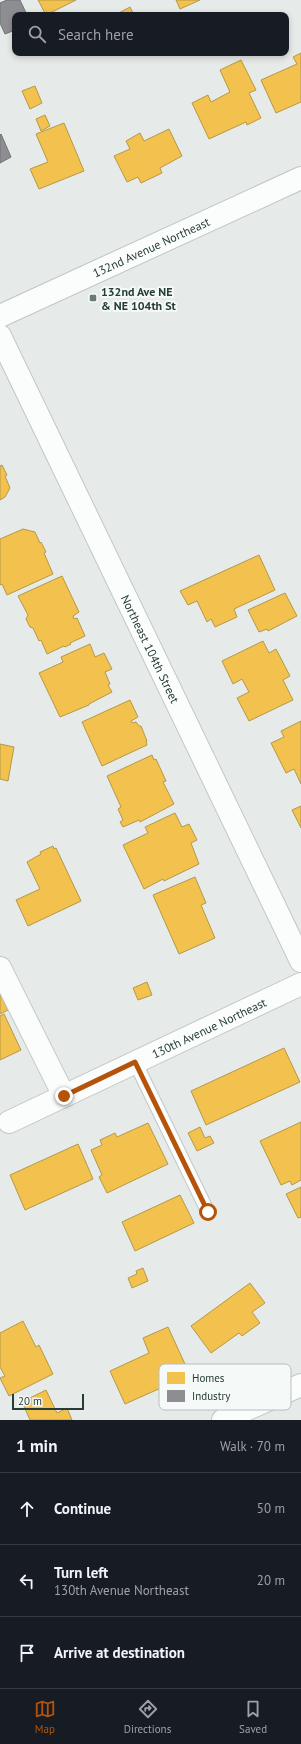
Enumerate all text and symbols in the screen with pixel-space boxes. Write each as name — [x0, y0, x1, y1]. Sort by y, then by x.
search box — [12, 12, 289, 56]
icon: search — [26, 23, 48, 45]
text: Search here — [58, 25, 134, 44]
street label: 132nd Avenue Northeast — [90, 214, 212, 280]
place label: 132nd Ave NE & NE 104th St — [101, 284, 177, 313]
marker: 132nd Ave NE & NE 104th St — [88, 293, 98, 303]
street label: Northeast 104th Street — [118, 592, 183, 705]
street label: 130th Avenue Northeast — [149, 994, 268, 1061]
route end — [55, 1087, 73, 1105]
route start — [199, 1203, 217, 1221]
legend — [159, 1364, 291, 1410]
text: Homes — [192, 1371, 225, 1385]
text: Industry — [192, 1389, 231, 1403]
scale bar — [12, 1392, 84, 1411]
text: 20 m — [18, 1394, 42, 1408]
text: 1 min — [16, 1435, 57, 1457]
text: Walk · 70 m — [220, 1438, 285, 1455]
icon: ahead — [16, 1498, 38, 1520]
text: Continue — [54, 1499, 111, 1518]
text: 50 m — [257, 1500, 285, 1517]
text: Turn left — [54, 1563, 108, 1582]
icon: left — [16, 1570, 38, 1592]
text: 20 m — [257, 1572, 285, 1589]
text: 130th Avenue Northeast — [54, 1582, 189, 1599]
icon: arrive — [16, 1642, 38, 1664]
text: Arrive at destination — [54, 1643, 185, 1662]
tab: Map — [34, 1698, 56, 1736]
tab: Directions — [124, 1698, 171, 1736]
tab: Saved — [239, 1698, 267, 1736]

